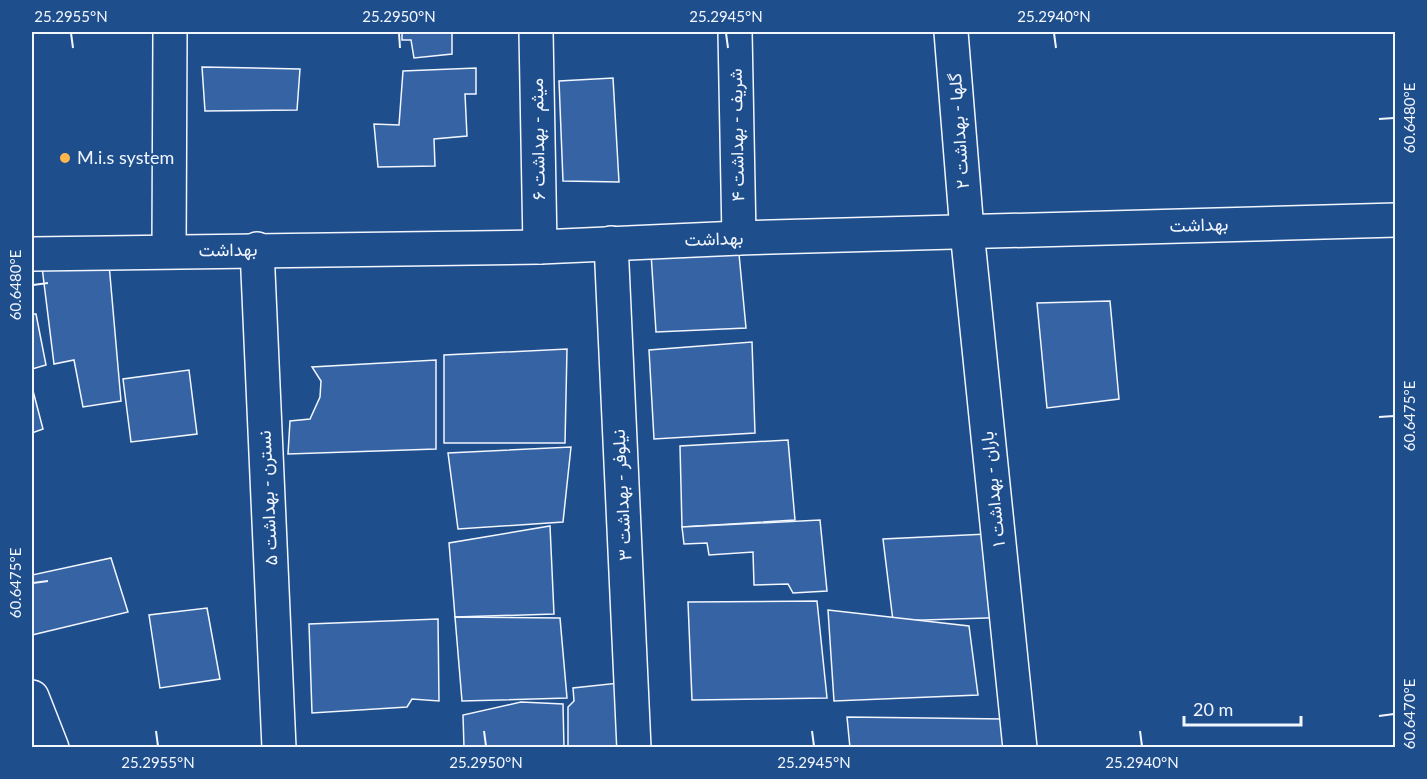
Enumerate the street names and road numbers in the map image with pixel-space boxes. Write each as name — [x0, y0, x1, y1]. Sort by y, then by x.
street label: شریف - بهداشت ۴ — [724, 68, 749, 202]
street label: گلها - بهداشت ۲ — [943, 72, 974, 190]
street label: میثم - بهداشت ۶ — [525, 78, 551, 200]
street label: بهداشت — [1169, 212, 1229, 237]
street label: بهداشت — [684, 226, 744, 251]
street label: بهداشت — [198, 237, 258, 262]
street label: نیلوفر - بهداشت ۳ — [607, 429, 636, 561]
street label: نسترن - بهداشت ۵ — [252, 430, 283, 566]
street label: باران - بهداشت ۱ — [975, 430, 1010, 548]

